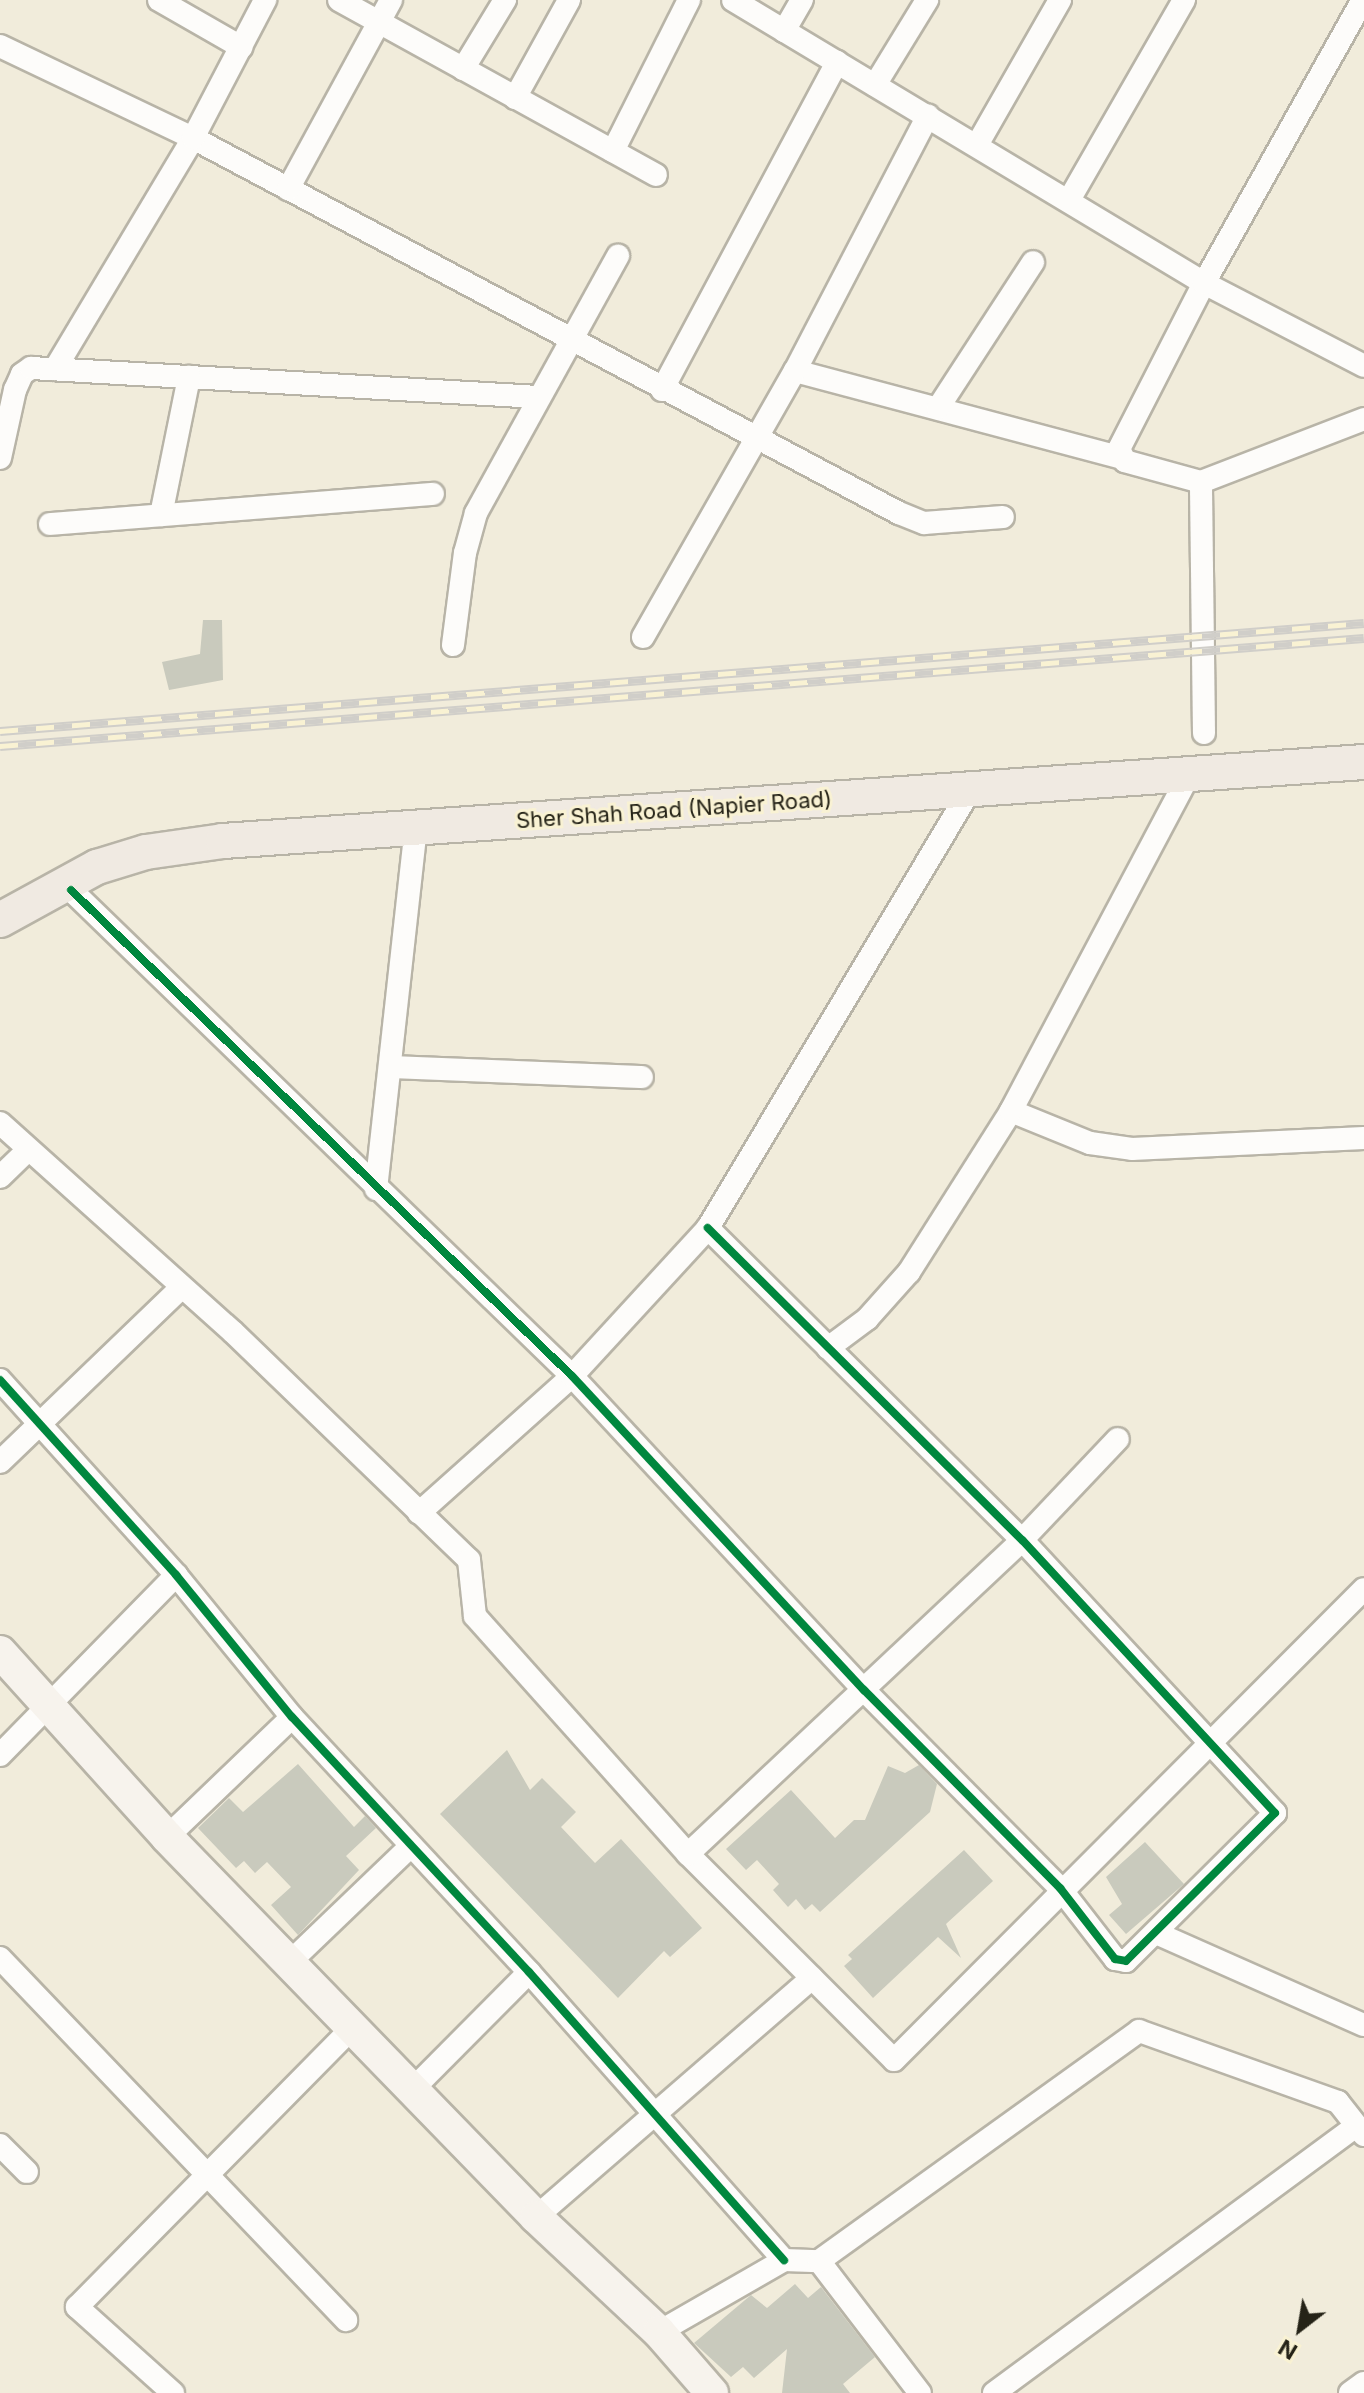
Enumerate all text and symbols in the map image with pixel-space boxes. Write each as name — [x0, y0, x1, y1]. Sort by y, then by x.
street label: Sher Shah Road (Napier Road) — [515, 786, 833, 834]
north arrow — [1260, 2289, 1340, 2369]
text: N — [1274, 2334, 1302, 2365]

